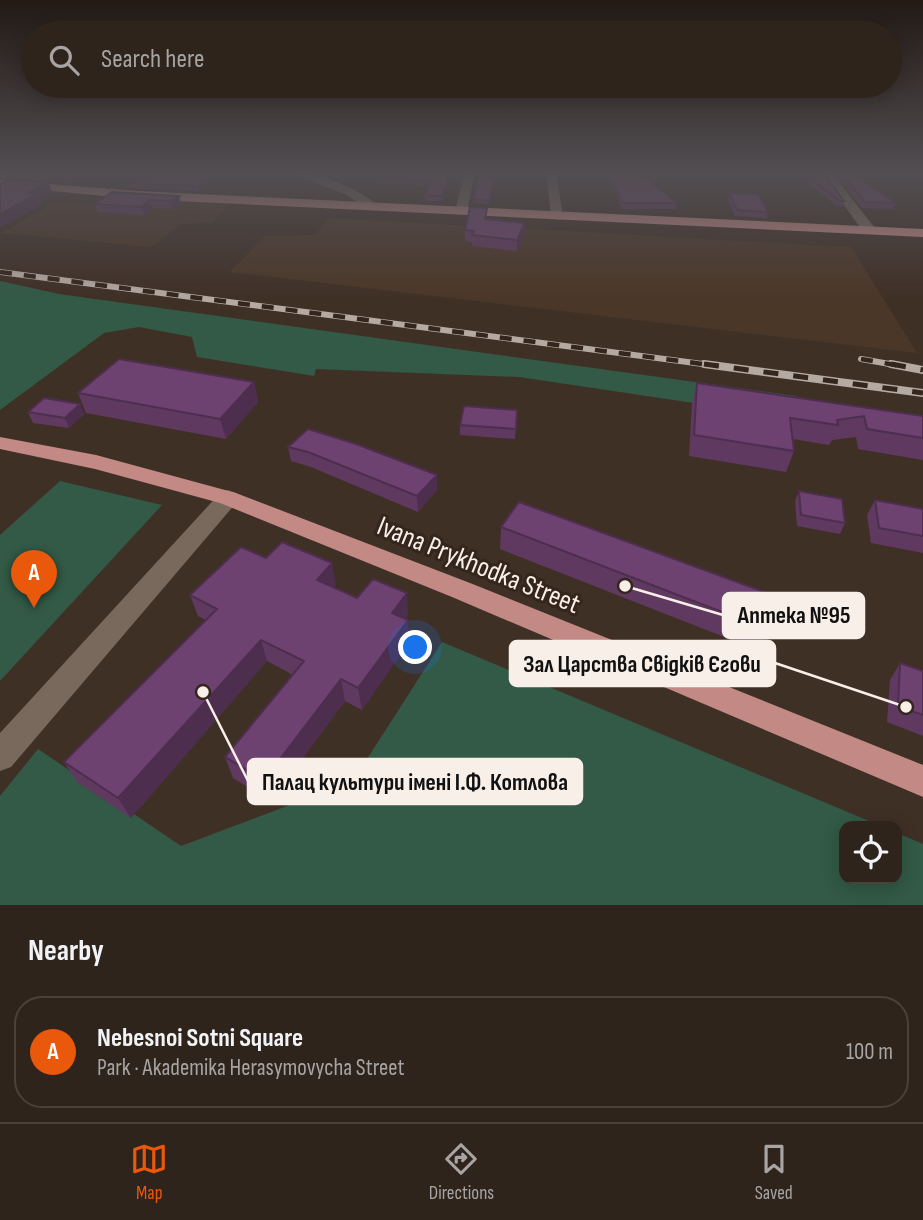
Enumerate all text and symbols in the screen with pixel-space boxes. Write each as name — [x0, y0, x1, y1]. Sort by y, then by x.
search box — [21, 21, 902, 98]
icon: search — [45, 41, 83, 79]
text: Search here — [101, 44, 204, 75]
street label: Ivana Prykhodka Street — [372, 510, 585, 621]
pin: A — [11, 550, 57, 608]
callout: Аптека №95 — [723, 593, 864, 638]
text: Аптека №95 — [737, 601, 851, 630]
your location — [398, 630, 432, 664]
callout: Зал Царства Свідків Єгови — [510, 641, 775, 686]
text: Зал Царства Свідків Єгови — [523, 650, 761, 679]
callout: Палац культури імені І.Ф. Котлова — [248, 759, 582, 804]
text: Палац культури імені І.Ф. Котлова — [262, 768, 568, 797]
map controls — [839, 821, 902, 884]
button: locate — [839, 821, 902, 884]
text: Nearby — [28, 933, 104, 969]
text: Nebesnoi Sotni Square — [97, 1023, 303, 1054]
text: A — [48, 1038, 58, 1066]
text: 100 m — [846, 1038, 893, 1066]
text: Park · Akademika Herasymovycha Street — [97, 1054, 404, 1082]
tab: Map — [130, 1140, 168, 1205]
tab: Directions — [429, 1140, 494, 1205]
tab: Saved — [755, 1140, 793, 1205]

